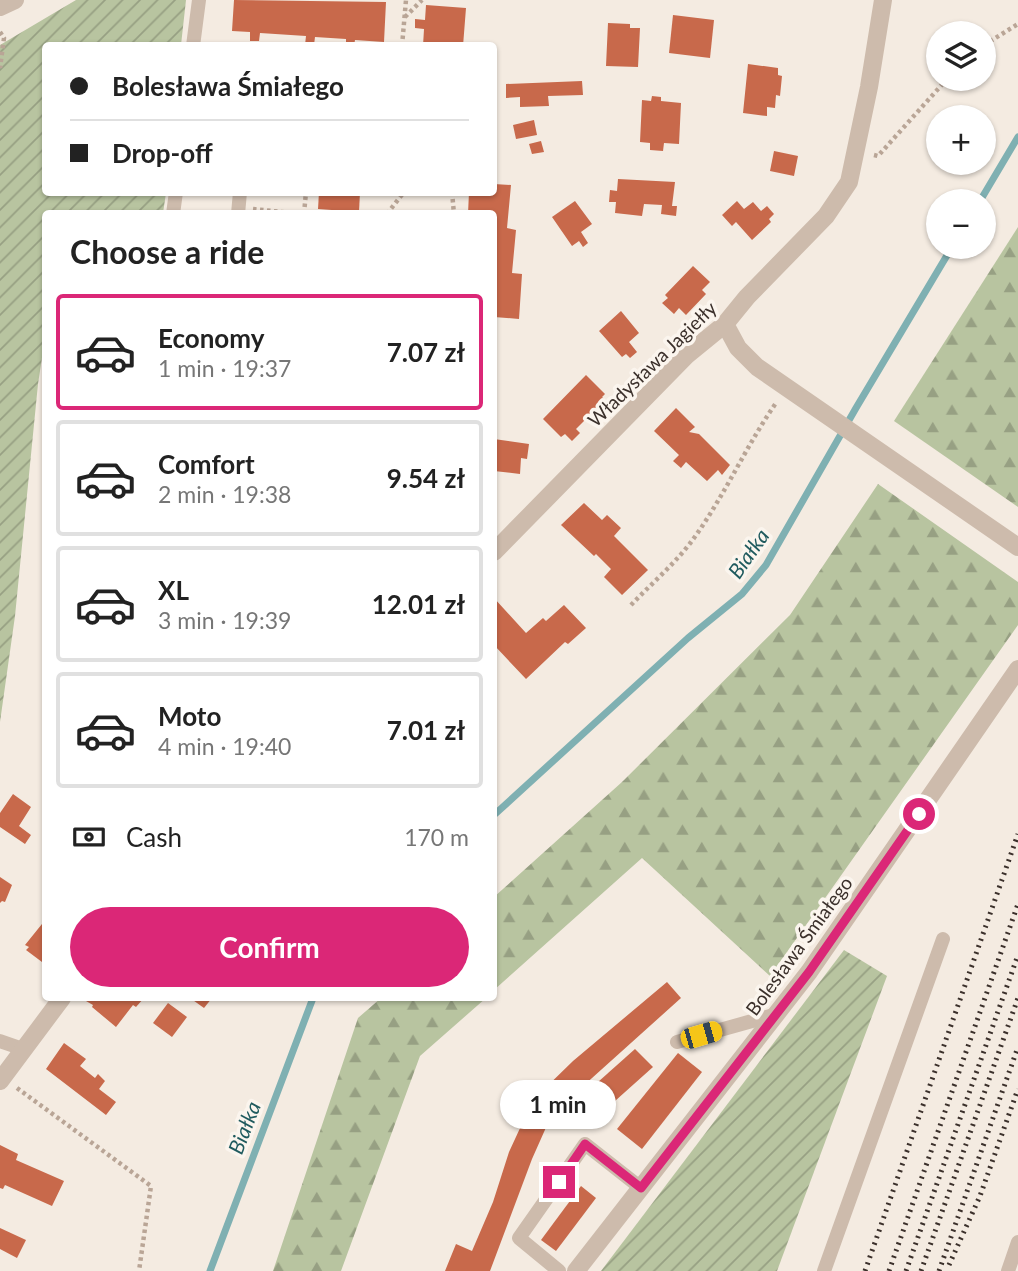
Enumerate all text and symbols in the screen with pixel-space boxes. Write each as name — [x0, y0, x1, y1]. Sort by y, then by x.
map controls — [926, 21, 996, 259]
button: layers — [926, 21, 996, 91]
text: Bolesława Śmiałego — [112, 70, 344, 102]
button: + — [926, 105, 996, 175]
text: Drop-off — [112, 137, 213, 169]
button: − — [926, 189, 996, 259]
text: Choose a ride — [70, 232, 264, 271]
street label: Władysława Jagiełły — [582, 296, 721, 431]
icon: car — [74, 321, 137, 384]
text: Economy — [158, 322, 264, 354]
text: 7.07 zł — [387, 336, 465, 368]
text: 1 min · 19:37 — [158, 354, 291, 382]
icon: car — [74, 447, 137, 510]
text: Comfort — [158, 448, 255, 480]
text: 9.54 zł — [387, 462, 465, 494]
text: 2 min · 19:38 — [158, 480, 291, 508]
water label: Białka — [722, 524, 774, 583]
icon: car — [74, 573, 137, 636]
text: XL — [158, 574, 189, 606]
text: 12.01 zł — [372, 588, 465, 620]
text: 3 min · 19:39 — [158, 606, 291, 634]
icon: car — [74, 699, 137, 762]
text: Moto — [158, 700, 221, 732]
text: 7.01 zł — [387, 714, 465, 746]
text: 4 min · 19:40 — [158, 732, 291, 760]
route start — [903, 798, 935, 830]
icon: cash — [70, 818, 108, 856]
text: Cash — [126, 821, 182, 853]
text: 170 m — [404, 823, 469, 851]
street label: Bolesława Śmiałego — [740, 872, 857, 1020]
button: Confirm — [70, 907, 469, 987]
car — [678, 1019, 725, 1051]
callout: 1 min — [501, 1080, 617, 1130]
text: 1 min — [529, 1090, 587, 1118]
water label: Białka — [222, 1098, 265, 1157]
route end — [543, 1166, 575, 1198]

